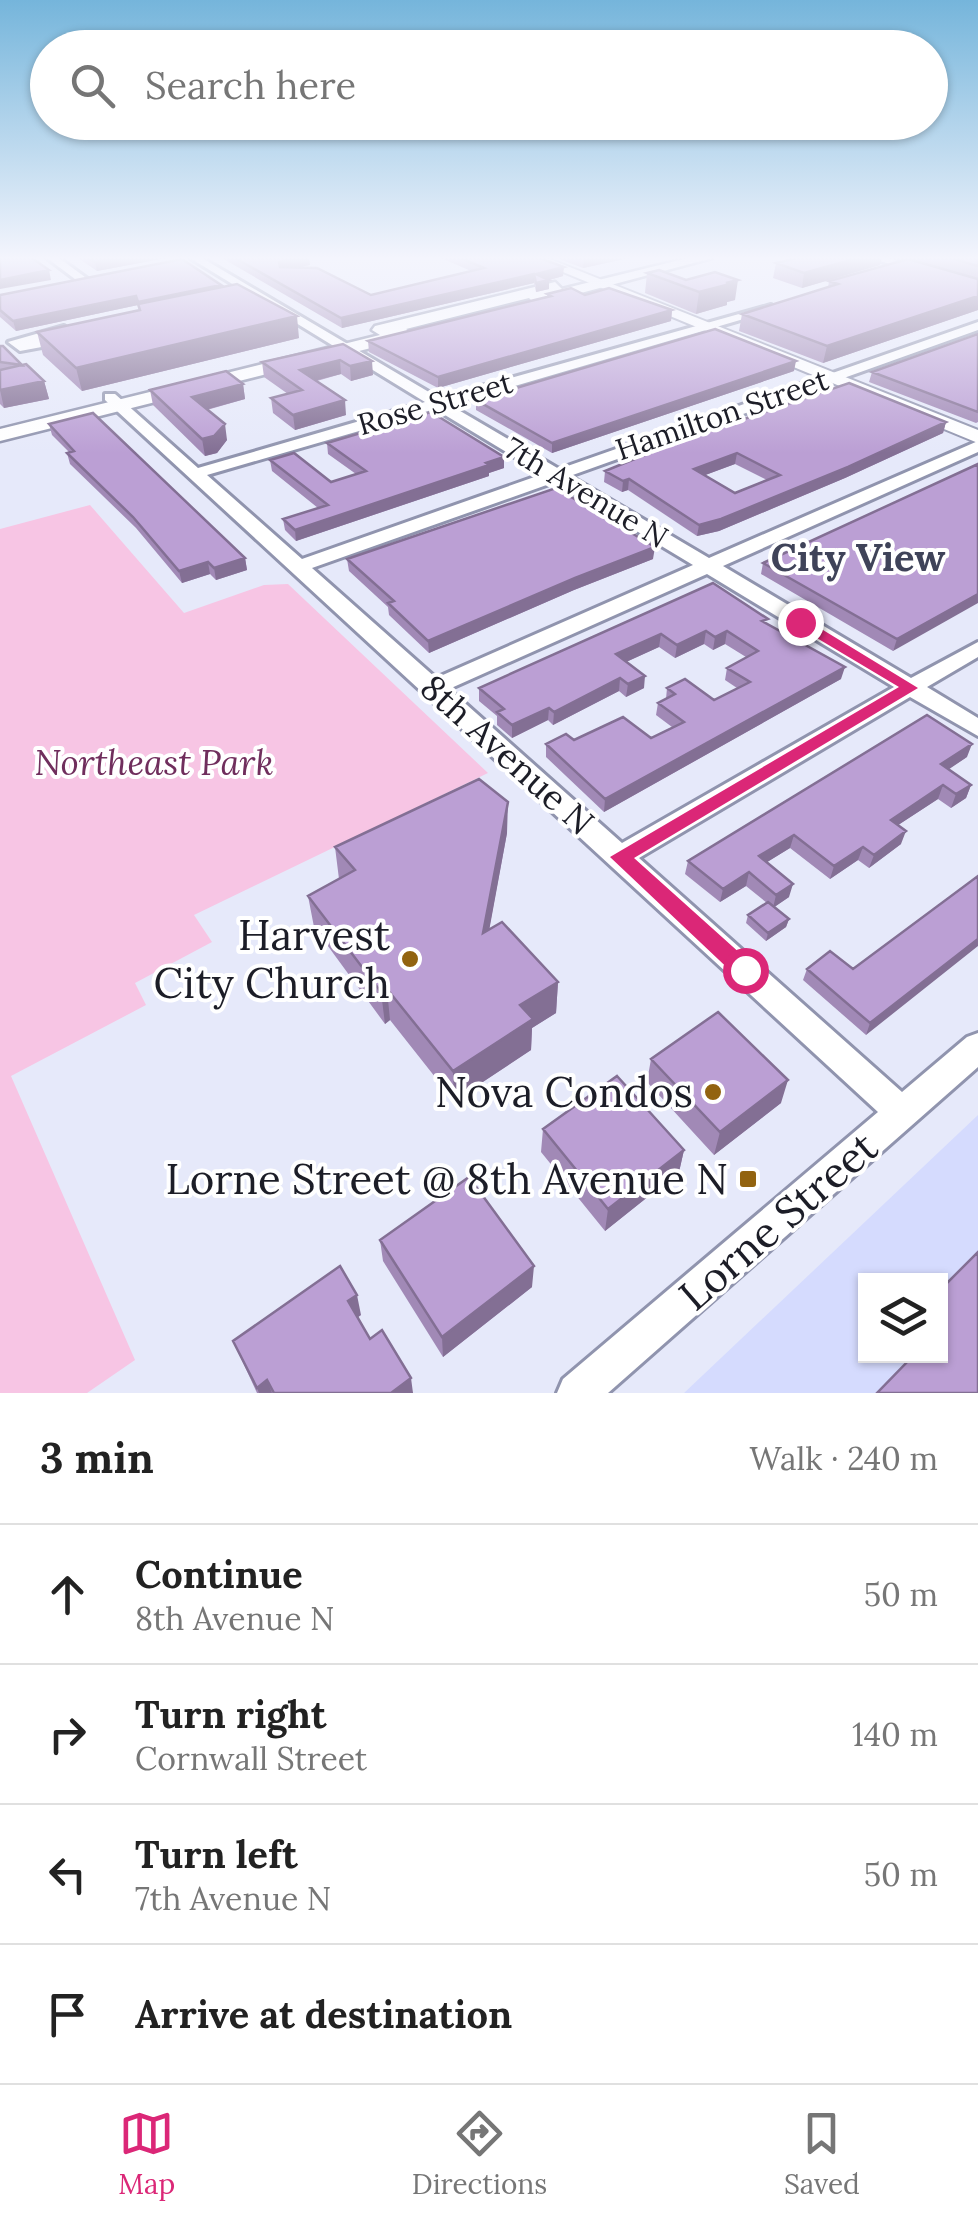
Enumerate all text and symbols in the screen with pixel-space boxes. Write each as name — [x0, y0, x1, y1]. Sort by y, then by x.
search box — [30, 30, 948, 140]
icon: search — [65, 58, 120, 113]
text: Search here — [145, 61, 356, 109]
street label: Hamilton Street — [610, 360, 833, 468]
street label: Rose Street — [353, 363, 517, 443]
street label: 7th Avenue N — [498, 429, 675, 556]
district label: City View — [771, 533, 946, 582]
route end — [778, 600, 824, 646]
street label: 8th Avenue N — [411, 665, 603, 844]
park label: Northeast Park — [34, 740, 274, 785]
place label: Harvest City Church — [154, 908, 391, 1010]
marker: Harvest City Church — [399, 948, 421, 970]
route start — [723, 948, 769, 994]
place label: Nova Condos — [435, 1065, 693, 1119]
marker: Nova Condos — [702, 1081, 724, 1103]
street label: Lorne Street — [668, 1120, 889, 1322]
place label: Lorne Street @ 8th Avenue N — [165, 1152, 728, 1206]
marker: Lorne Street @ 8th Avenue N — [737, 1168, 759, 1190]
map controls — [858, 1273, 948, 1363]
button: layers — [858, 1273, 948, 1363]
text: 3 min — [40, 1431, 154, 1485]
text: Walk · 240 m — [749, 1438, 938, 1479]
text: Continue — [135, 1550, 303, 1598]
icon: ahead — [40, 1567, 95, 1622]
text: 50 m — [864, 1574, 938, 1615]
text: 8th Avenue N — [135, 1598, 334, 1639]
text: Turn right — [135, 1690, 326, 1738]
icon: right — [40, 1707, 95, 1762]
text: 140 m — [852, 1714, 938, 1755]
text: Cornwall Street — [135, 1738, 367, 1779]
text: Turn left — [135, 1830, 298, 1878]
icon: left — [40, 1847, 95, 1902]
text: 50 m — [864, 1854, 938, 1895]
text: 7th Avenue N — [135, 1878, 331, 1919]
icon: arrive — [40, 1987, 95, 2042]
text: Arrive at destination — [135, 1990, 512, 2038]
tab: Map — [118, 2106, 175, 2202]
tab: Directions — [412, 2106, 547, 2202]
tab: Saved — [784, 2106, 860, 2202]

